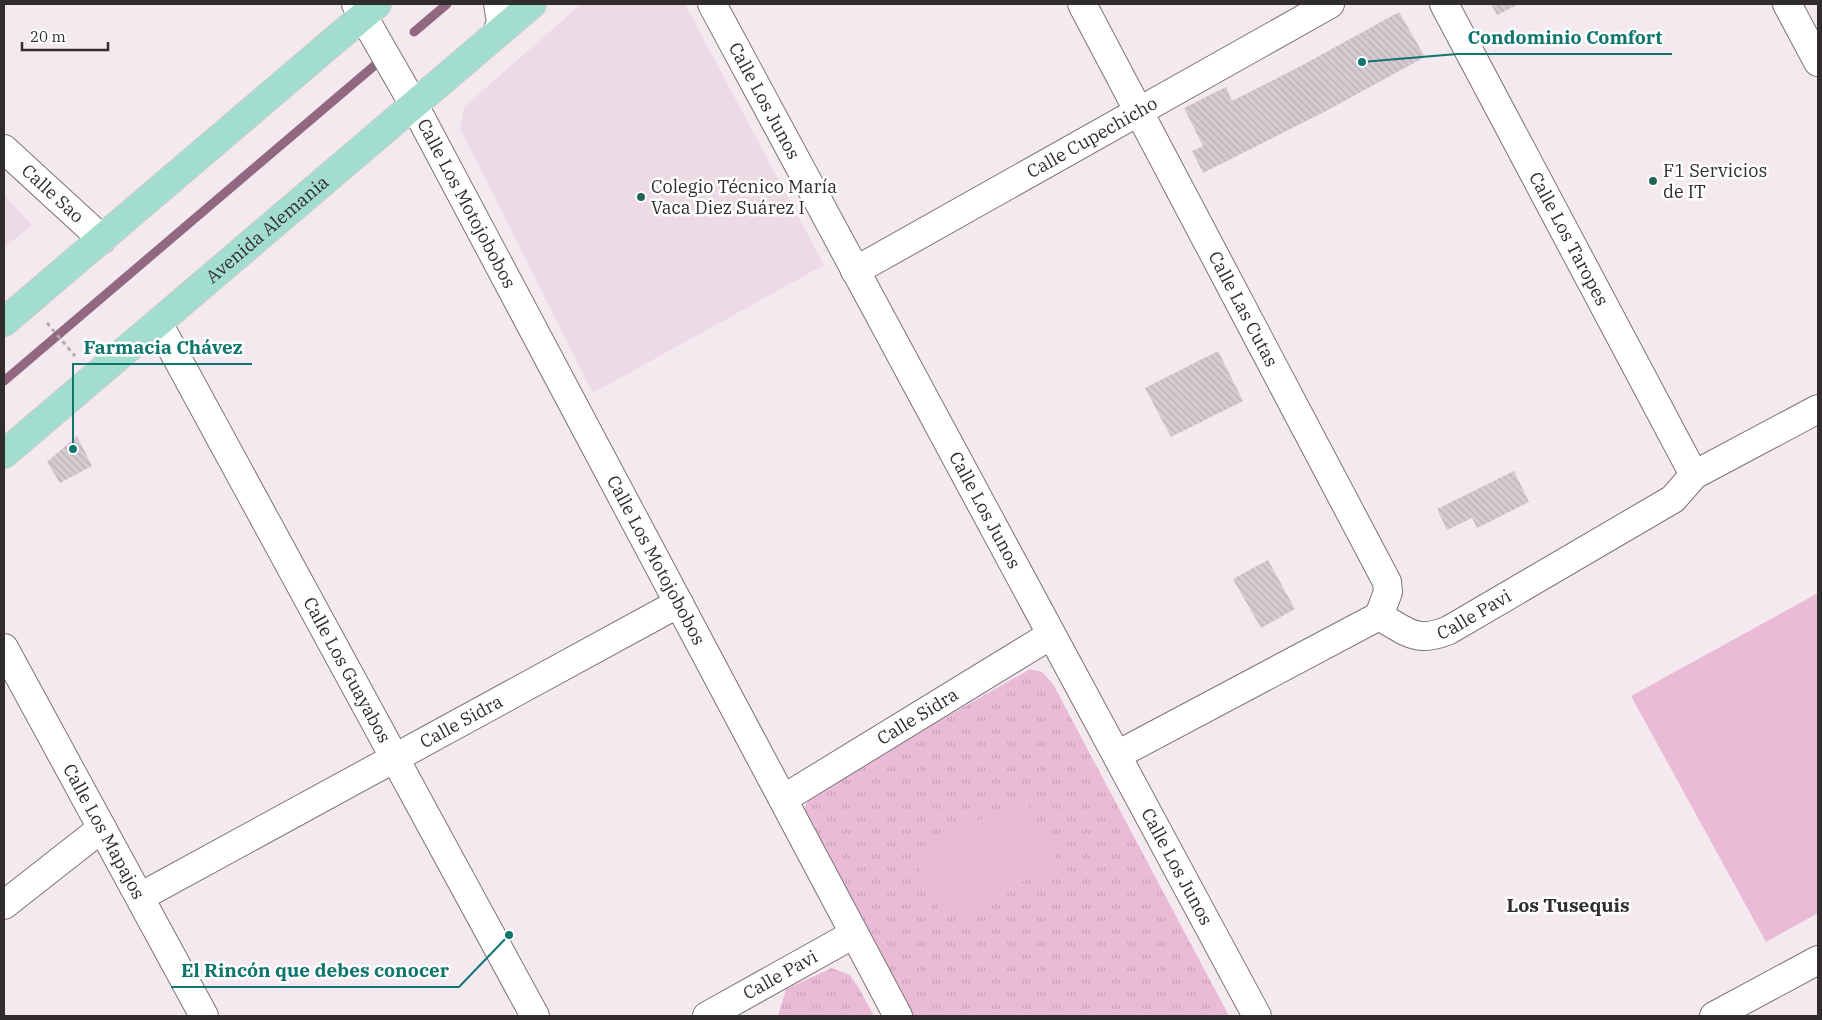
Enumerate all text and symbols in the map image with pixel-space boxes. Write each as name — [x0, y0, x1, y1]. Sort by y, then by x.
scale bar — [22, 20, 109, 52]
callout: Condominio Comfort — [1457, 20, 1672, 54]
text: Condominio Comfort — [1468, 25, 1662, 49]
text: 20 m — [30, 27, 66, 46]
street label: Calle Los Junos — [724, 38, 805, 163]
street label: Calle Cupechicho — [1022, 91, 1161, 183]
street label: Calle Los Motojobobos — [412, 114, 521, 292]
street label: Calle Sao — [17, 159, 89, 228]
place label: F1 Servicios de IT — [1663, 159, 1767, 203]
street label: Calle Los Taropes — [1524, 168, 1614, 310]
street label: Avenida Alemania — [201, 170, 333, 288]
place label: Colegio Técnico María Vaca Diez Suárez I — [651, 175, 837, 219]
marker: F1 Servicios de IT — [1647, 175, 1659, 187]
marker: Colegio Técnico María Vaca Diez Suárez I — [635, 191, 647, 203]
street label: Calle Las Cutas — [1204, 247, 1283, 371]
callout: Farmacia Chávez — [73, 330, 252, 364]
text: Farmacia Chávez — [83, 335, 243, 359]
street label: Calle Los Junos — [944, 448, 1026, 573]
street label: Calle Los Motojobobos — [602, 471, 711, 649]
street label: Calle Pavi — [1434, 584, 1515, 645]
street label: Calle Los Guayabos — [298, 593, 396, 747]
street label: Calle Sidra — [873, 682, 962, 750]
street label: Calle Sidra — [416, 689, 507, 753]
street label: Calle Los Mapajos — [58, 760, 150, 903]
street label: Calle Los Junos — [1136, 804, 1218, 929]
district label: Los Tusequis — [1506, 893, 1630, 917]
street label: Calle Pavi — [739, 944, 822, 1005]
callout: El Rincón que debes conocer — [171, 953, 459, 987]
text: El Rincón que debes conocer — [181, 958, 450, 982]

